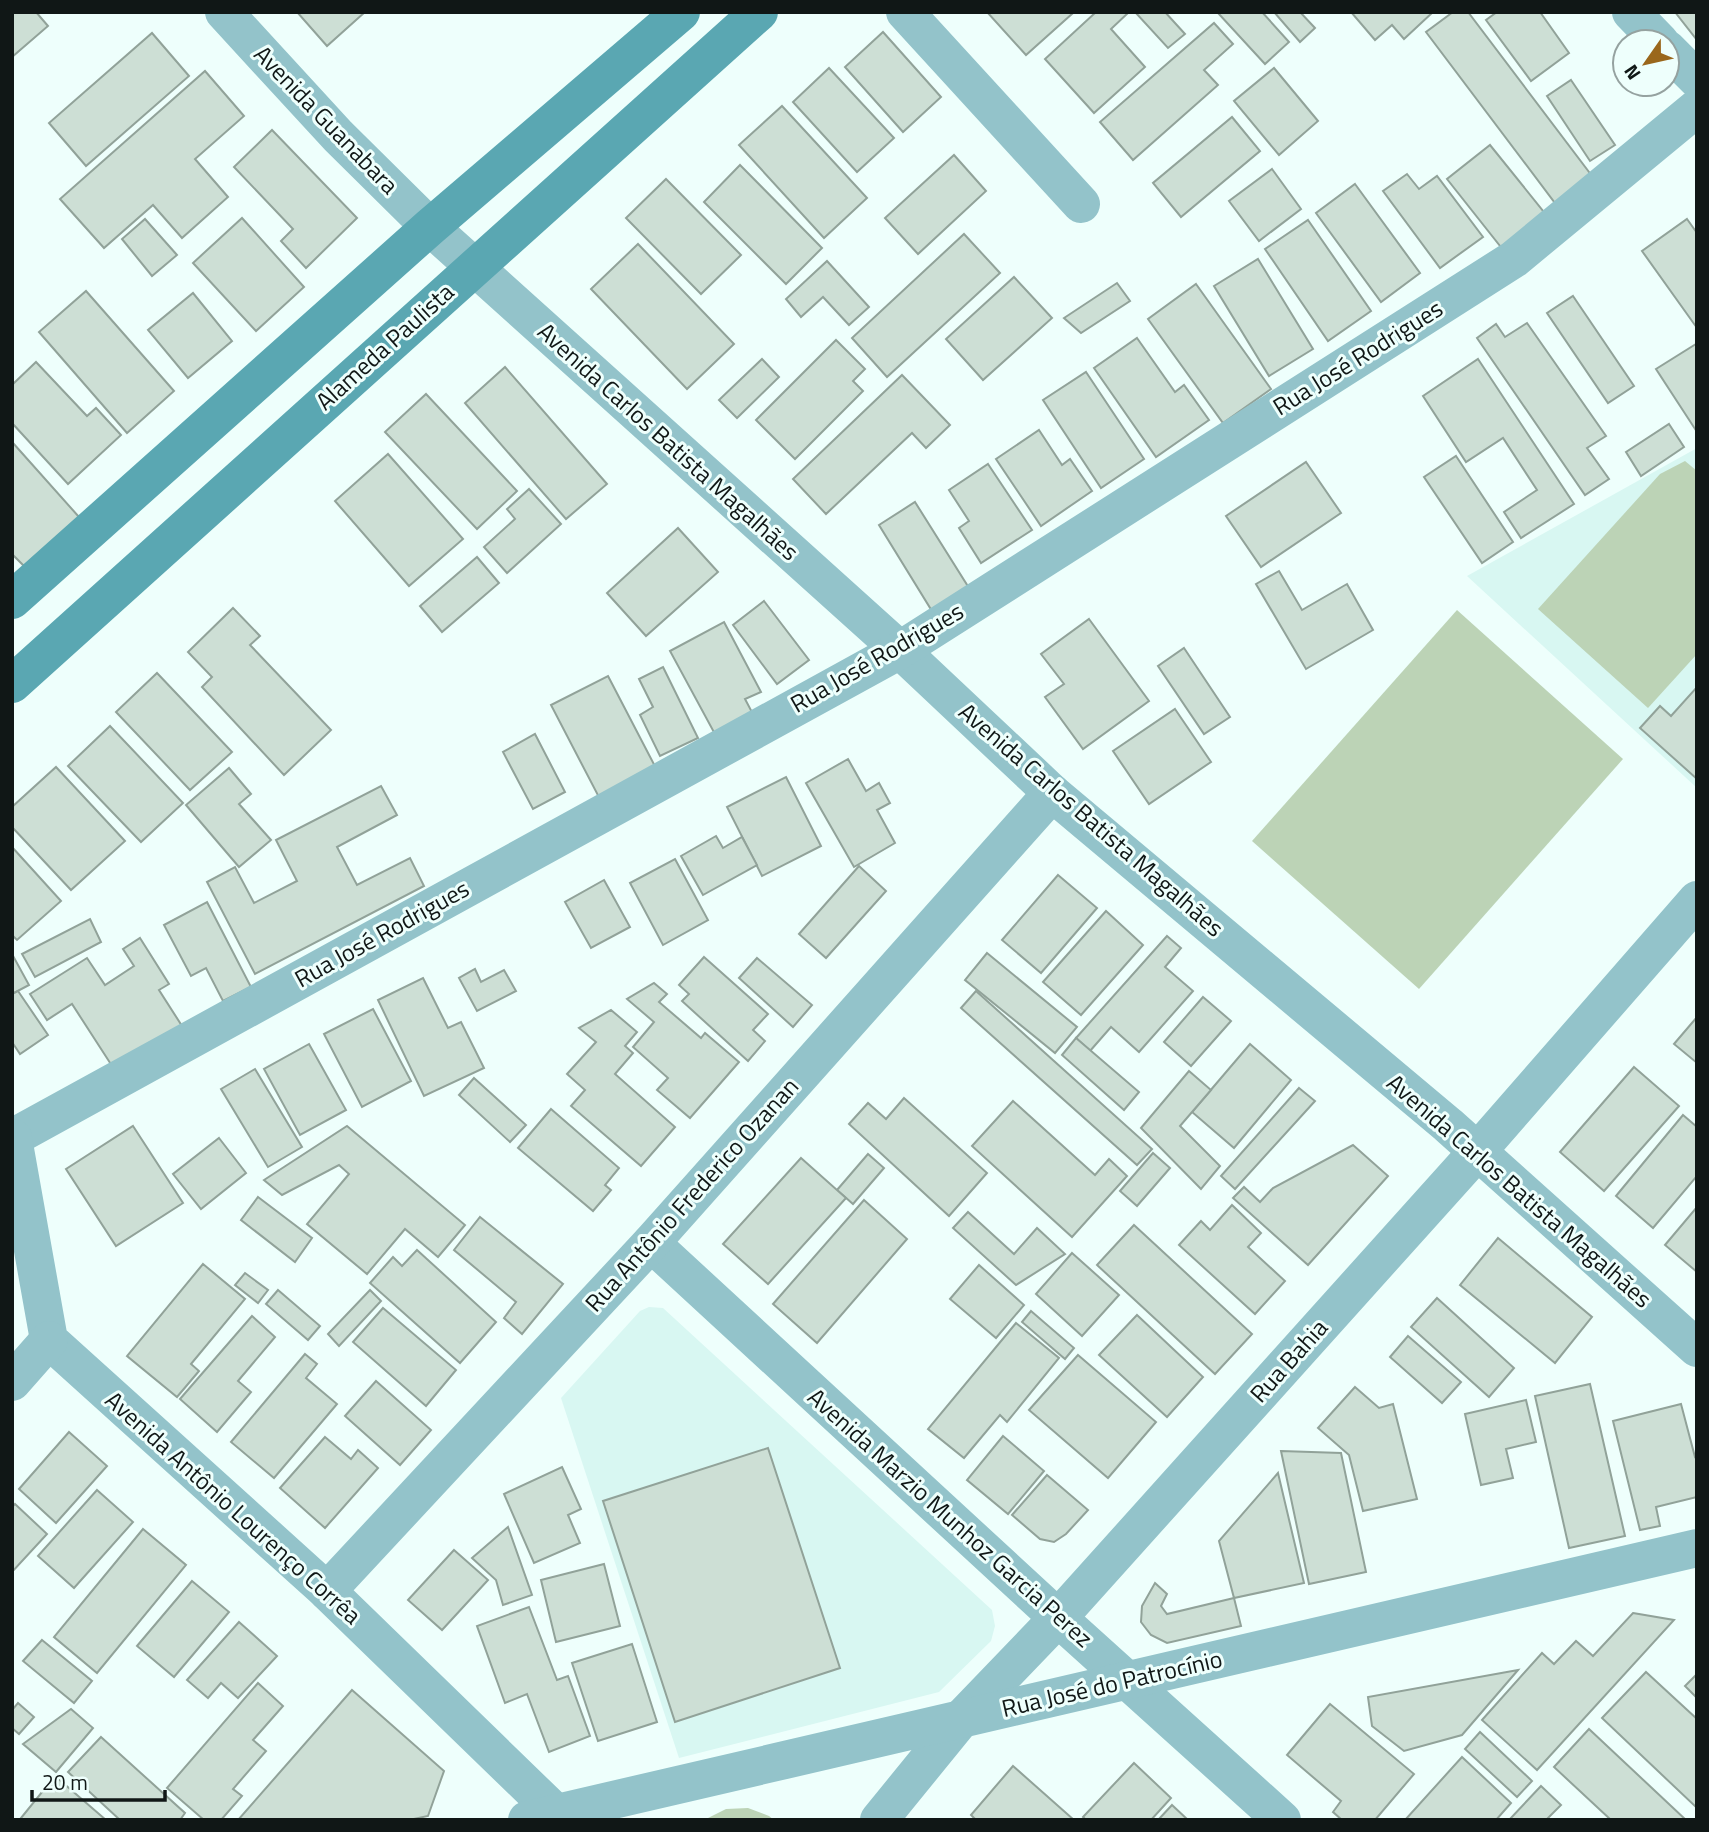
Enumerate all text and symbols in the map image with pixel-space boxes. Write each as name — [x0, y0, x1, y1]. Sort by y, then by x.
north arrow — [1611, 28, 1681, 98]
street label: Avenida Guanabara — [246, 37, 407, 202]
text: N — [1616, 59, 1647, 86]
street label: Alameda Paulista — [307, 274, 462, 418]
street label: Rua José Rodrigues — [1265, 290, 1450, 424]
street label: Avenida Carlos Batista Magalhães — [530, 314, 807, 569]
street label: Rua José Rodrigues — [783, 593, 970, 721]
street label: Avenida Carlos Batista Magalhães — [951, 694, 1232, 945]
street label: Rua José Rodrigues — [288, 870, 475, 996]
street label: Avenida Carlos Batista Magalhães — [1379, 1065, 1660, 1316]
street label: Rua Antônio Frederico Ozanan — [576, 1069, 807, 1320]
street label: Rua Bahia — [1241, 1310, 1336, 1410]
street label: Avenida Marzio Munhoz Garcia Perez — [800, 1379, 1101, 1655]
street label: Avenida Antônio Lourenço Corrêa — [98, 1382, 370, 1632]
street label: Rua José do Patrocínio — [998, 1640, 1226, 1726]
scale bar — [32, 1758, 164, 1802]
text: 20 m — [42, 1766, 88, 1798]

